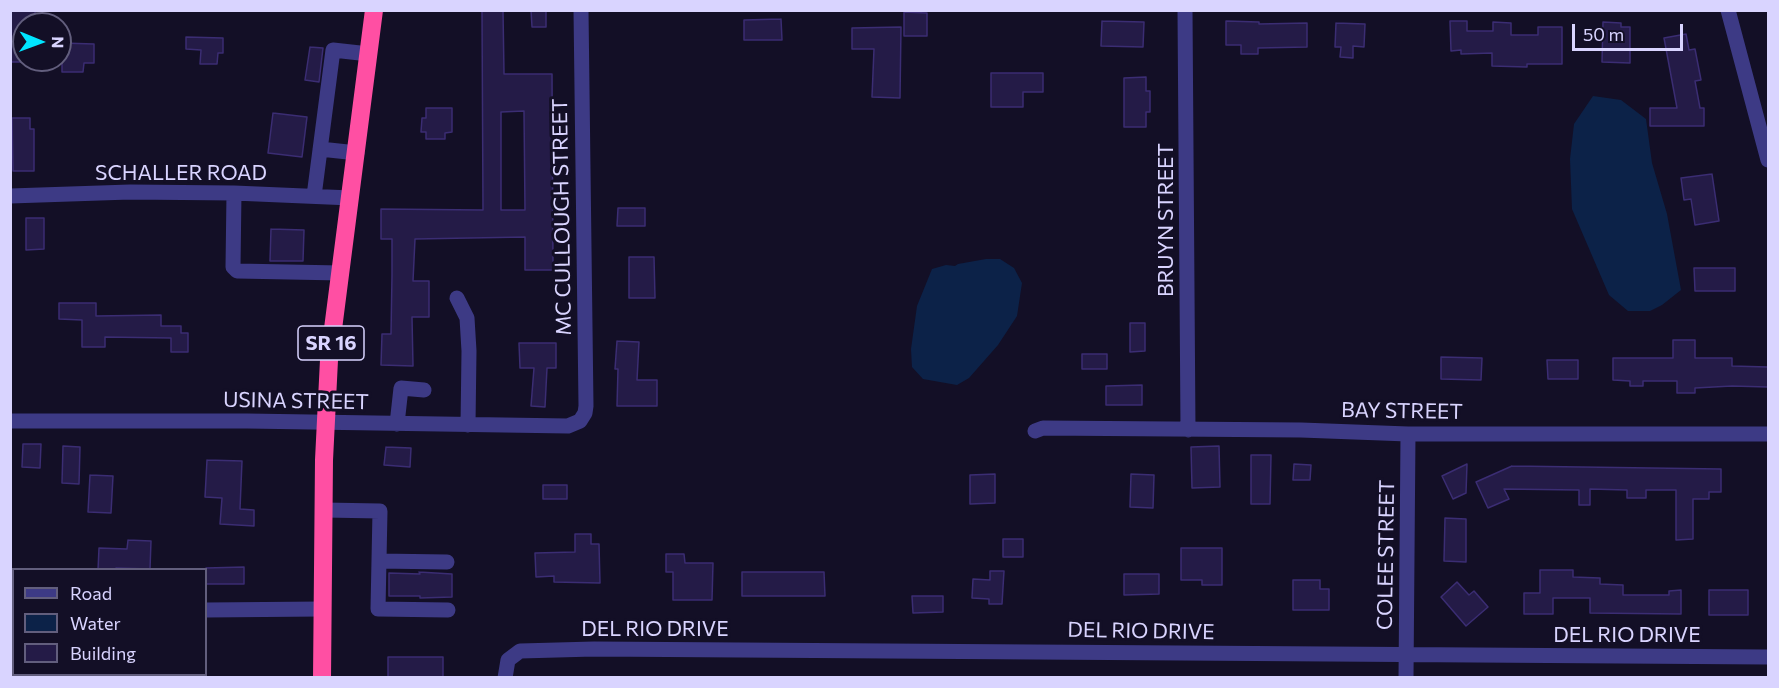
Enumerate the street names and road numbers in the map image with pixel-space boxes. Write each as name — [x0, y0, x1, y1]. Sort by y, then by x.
street label: MC CULLOUGH STREET — [547, 98, 577, 336]
street label: BRUYN STREET — [1153, 143, 1179, 297]
street label: SCHALLER ROAD — [95, 160, 267, 186]
road number: SR 16 — [298, 326, 364, 360]
street label: USINA STREET — [223, 387, 369, 415]
street label: BAY STREET — [1341, 397, 1463, 425]
street label: COLEE STREET — [1372, 480, 1400, 630]
street label: DEL RIO DRIVE — [581, 616, 729, 642]
street label: DEL RIO DRIVE — [1067, 617, 1215, 645]
street label: DEL RIO DRIVE — [1553, 622, 1701, 648]

